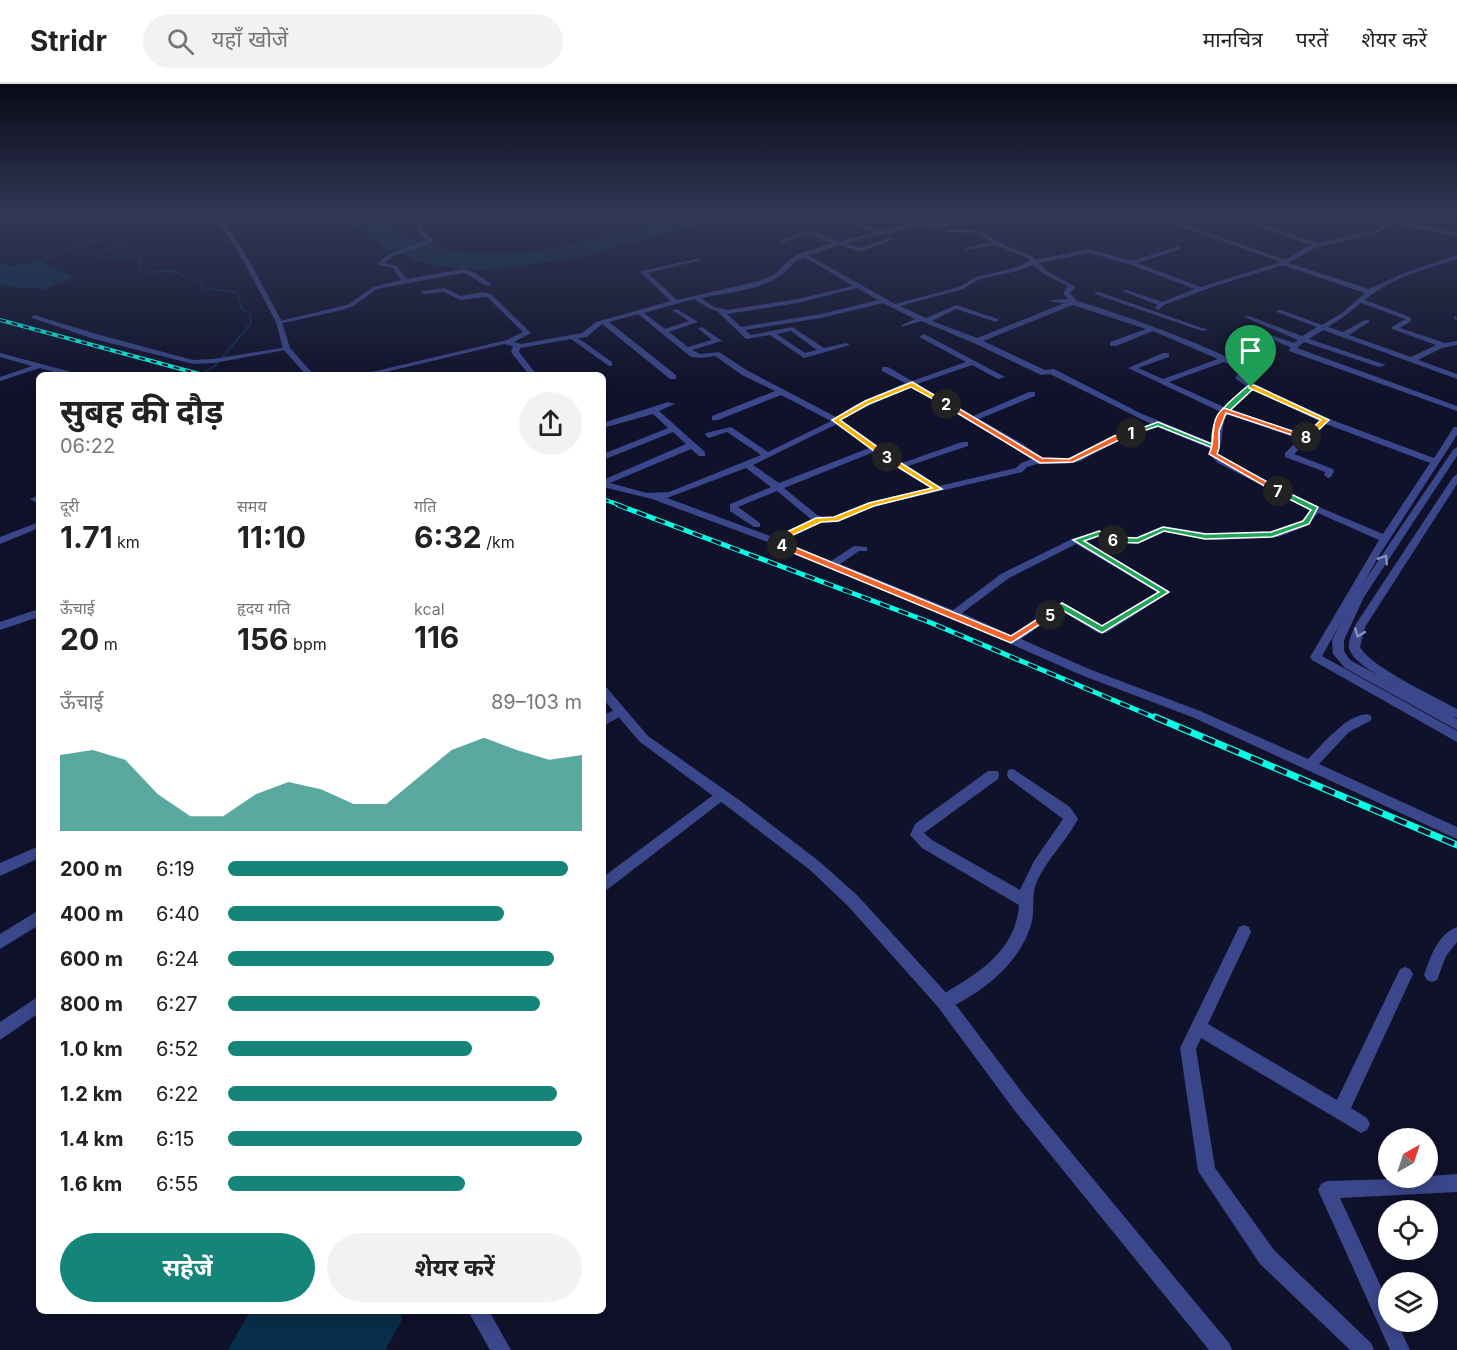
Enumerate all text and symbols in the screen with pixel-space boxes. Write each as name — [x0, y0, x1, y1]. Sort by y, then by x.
search box — [143, 14, 563, 68]
text: Stridr — [30, 24, 107, 58]
icon: search — [164, 25, 197, 58]
text: यहाँ खोजें — [212, 26, 288, 52]
text: मानचित्र — [1203, 27, 1263, 52]
text: परतें — [1296, 27, 1328, 52]
text: शेयर करें — [1361, 27, 1427, 52]
pin — [1225, 325, 1276, 387]
icon: arrive — [1234, 334, 1267, 367]
pin: 2 — [931, 389, 961, 419]
text: सुबह की दौड़ — [60, 391, 223, 431]
button: share — [519, 392, 582, 455]
text: 2 — [941, 394, 951, 414]
pin: 1 — [1116, 418, 1146, 448]
pin: 8 — [1291, 422, 1321, 452]
text: 1 — [1128, 423, 1134, 443]
text: 8 — [1301, 427, 1311, 447]
text: 06:22 — [60, 434, 115, 458]
pin: 3 — [872, 442, 902, 472]
text: 3 — [882, 447, 892, 467]
pin: 7 — [1263, 476, 1293, 506]
text: 7 — [1273, 481, 1283, 501]
text: दूरी — [60, 496, 79, 516]
text: समय — [237, 496, 267, 516]
text: गति — [414, 496, 436, 516]
text: 1.71 — [60, 519, 113, 555]
text: 11:10 — [237, 519, 306, 555]
text: 6:32 — [414, 519, 482, 555]
pin: 6 — [1098, 525, 1128, 555]
pin: 4 — [767, 530, 797, 560]
text: 6 — [1108, 530, 1118, 550]
text: km — [113, 532, 140, 552]
text: /km — [482, 532, 515, 552]
text: 4 — [777, 535, 787, 555]
one-way arrow — [1377, 555, 1389, 565]
text: ऊँचाई — [60, 598, 95, 618]
text: हृदय गति — [237, 598, 290, 618]
text: kcal — [414, 599, 445, 619]
pin: 5 — [1035, 600, 1065, 630]
text: 5 — [1045, 605, 1055, 625]
text: 116 — [414, 619, 459, 655]
text: 20 — [60, 621, 99, 657]
text: 156 — [237, 621, 289, 657]
one-way arrow — [1354, 626, 1366, 637]
text: m — [99, 634, 118, 654]
text: bpm — [289, 634, 327, 654]
text: ऊँचाई — [60, 690, 103, 714]
text: 89–103 m — [491, 690, 582, 714]
text: 200 m — [60, 857, 123, 881]
text: 6:19 — [156, 857, 195, 881]
text: 400 m — [60, 902, 124, 926]
text: 6:40 — [156, 902, 200, 926]
text: 600 m — [60, 947, 123, 971]
text: 6:24 — [156, 947, 199, 971]
text: 800 m — [60, 992, 123, 1016]
text: 6:27 — [156, 992, 198, 1016]
text: 1.0 km — [60, 1037, 123, 1061]
text: 6:52 — [156, 1037, 199, 1061]
text: 1.2 km — [60, 1082, 123, 1106]
text: 6:22 — [156, 1082, 199, 1106]
text: 1.4 km — [60, 1127, 123, 1151]
text: 6:15 — [156, 1127, 194, 1151]
north arrow — [1378, 1128, 1438, 1188]
map controls — [1378, 1128, 1438, 1332]
text: 1.6 km — [60, 1172, 122, 1196]
text: 6:55 — [156, 1172, 198, 1196]
button: locate — [1378, 1200, 1438, 1260]
button: सहेजें — [60, 1233, 315, 1302]
button: शेयर करें — [327, 1233, 582, 1302]
button: layers — [1378, 1272, 1438, 1332]

